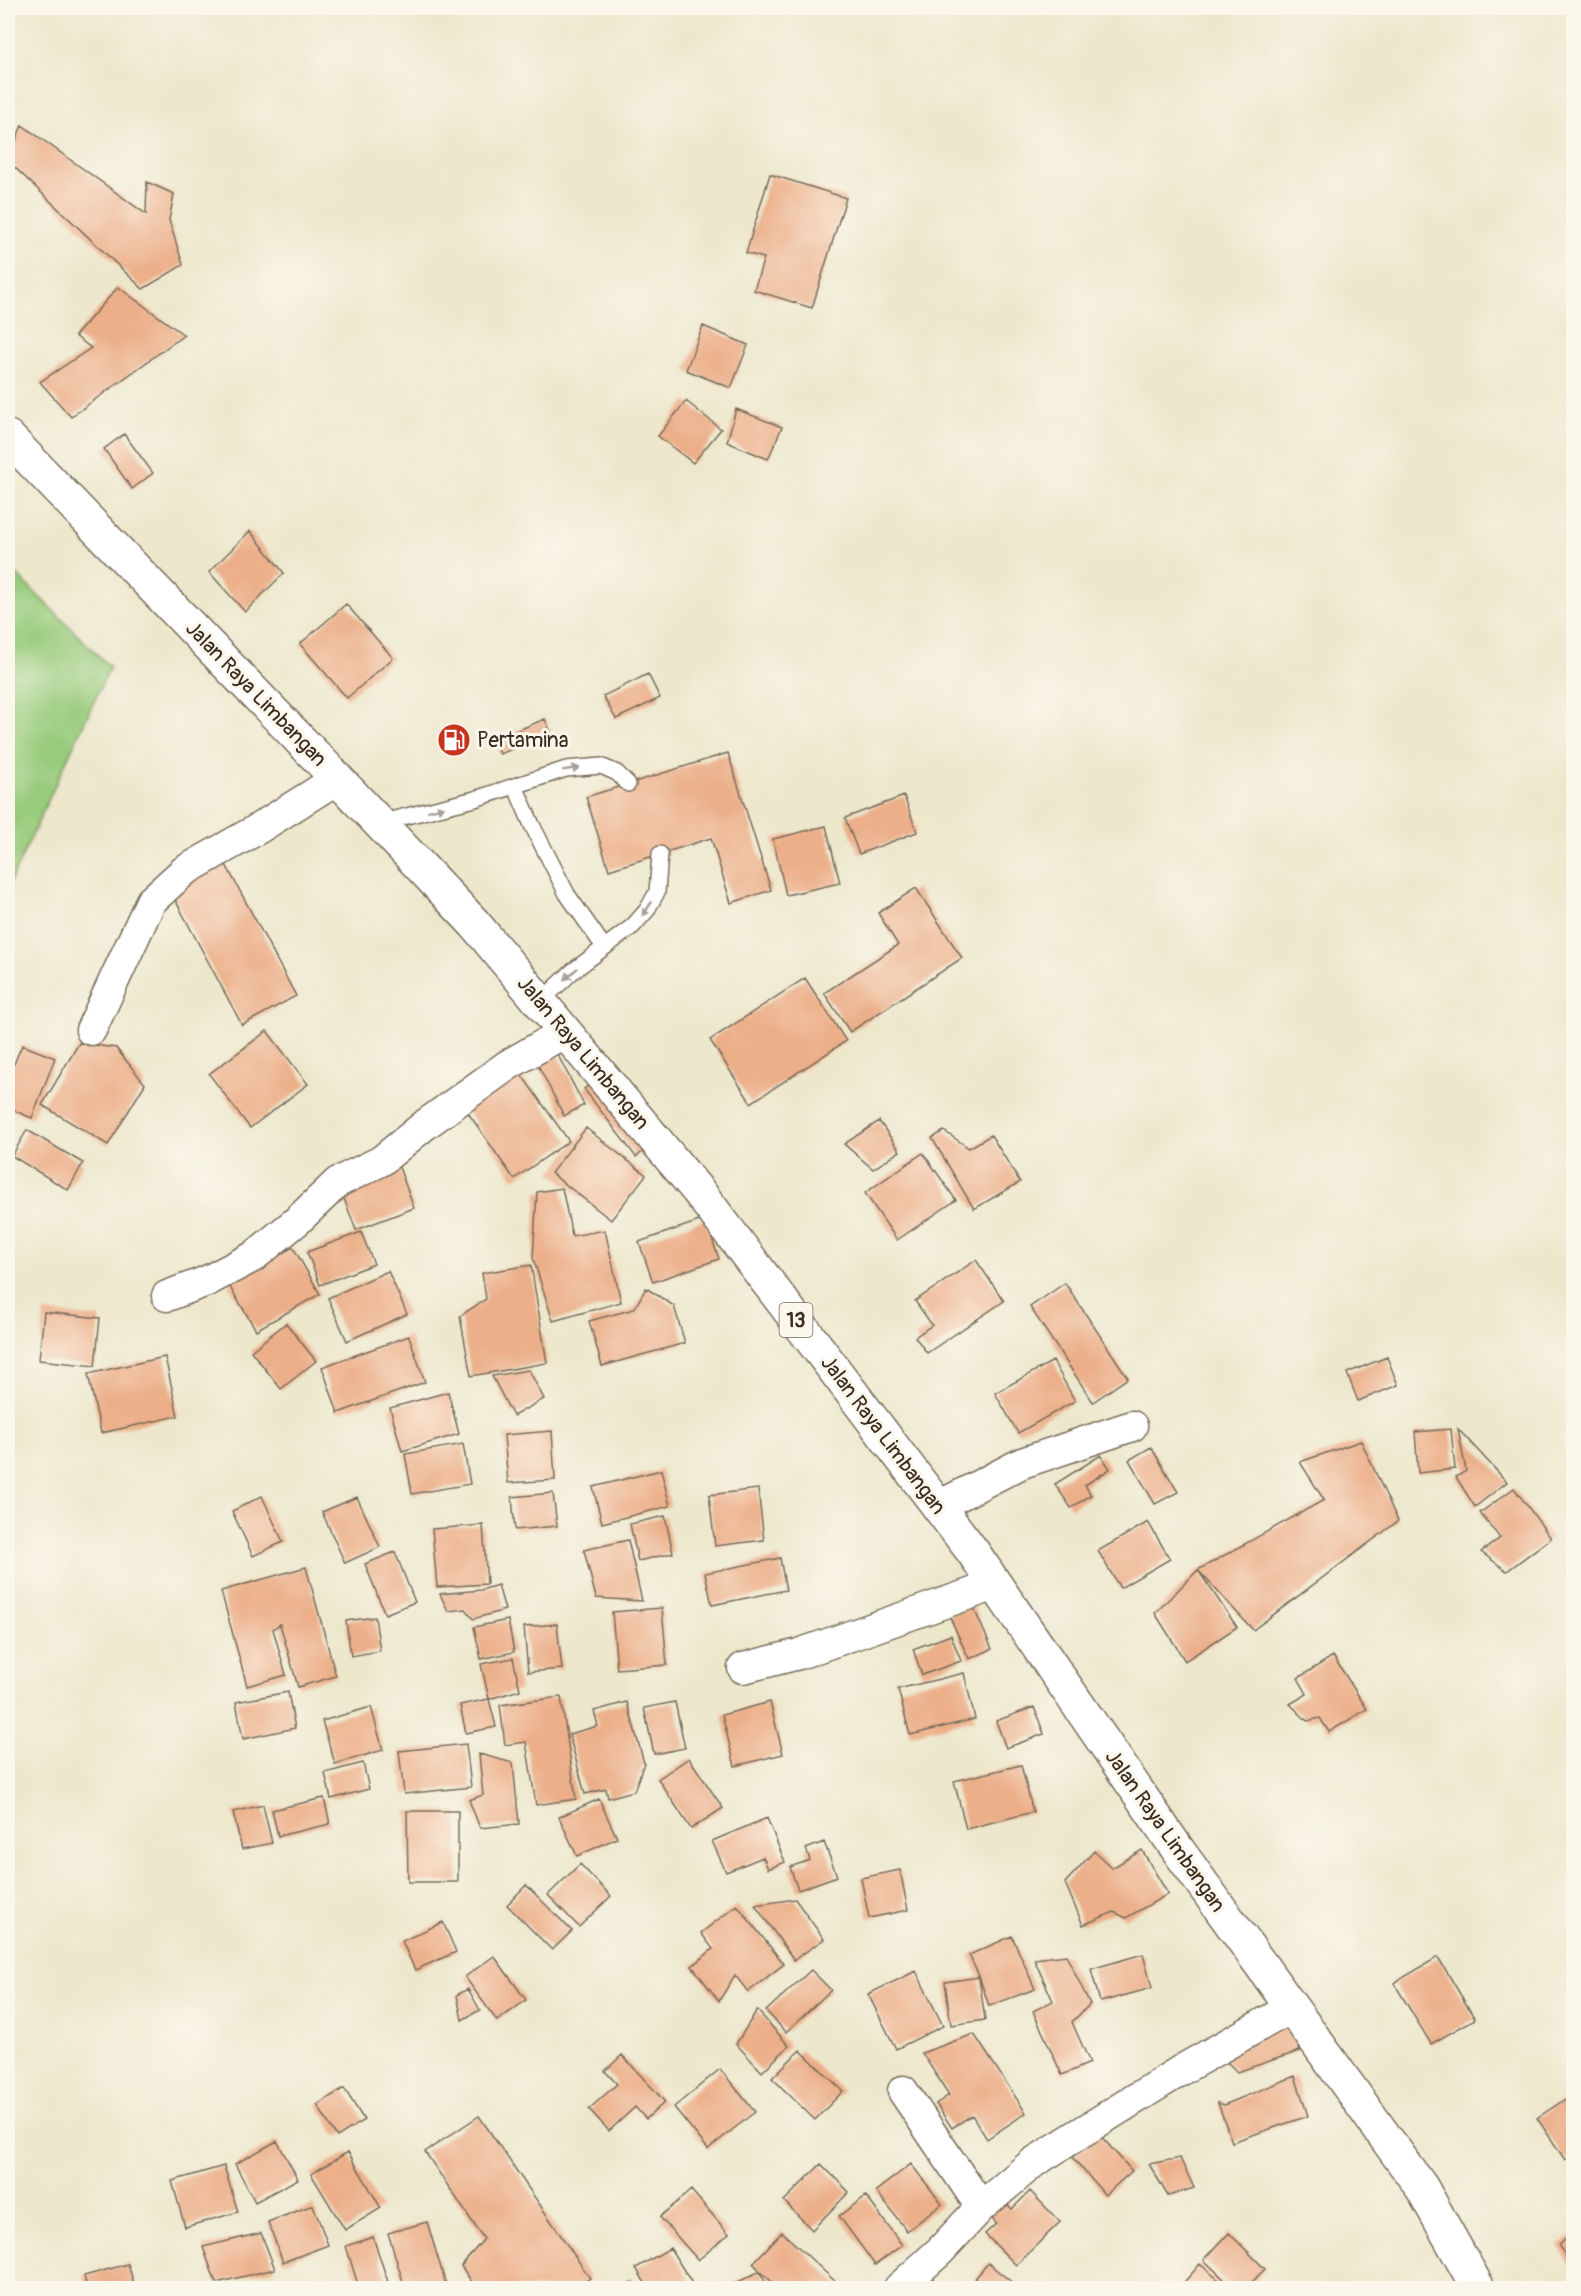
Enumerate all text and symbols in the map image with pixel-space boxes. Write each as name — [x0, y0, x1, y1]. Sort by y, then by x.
street label: Jalan Raya Limbangan — [180, 615, 332, 773]
fuel station icon: Pertamina — [436, 722, 472, 758]
place label: Pertamina — [477, 727, 569, 754]
one-way arrow — [562, 765, 581, 774]
one-way arrow — [426, 803, 445, 813]
one-way arrow — [641, 900, 653, 916]
one-way arrow — [564, 967, 579, 981]
street label: Jalan Raya Limbangan — [511, 971, 655, 1135]
road number: 13 — [780, 1303, 812, 1337]
street label: Jalan Raya Limbangan — [814, 1350, 952, 1520]
street label: Jalan Raya Limbangan — [1099, 1745, 1231, 1917]

